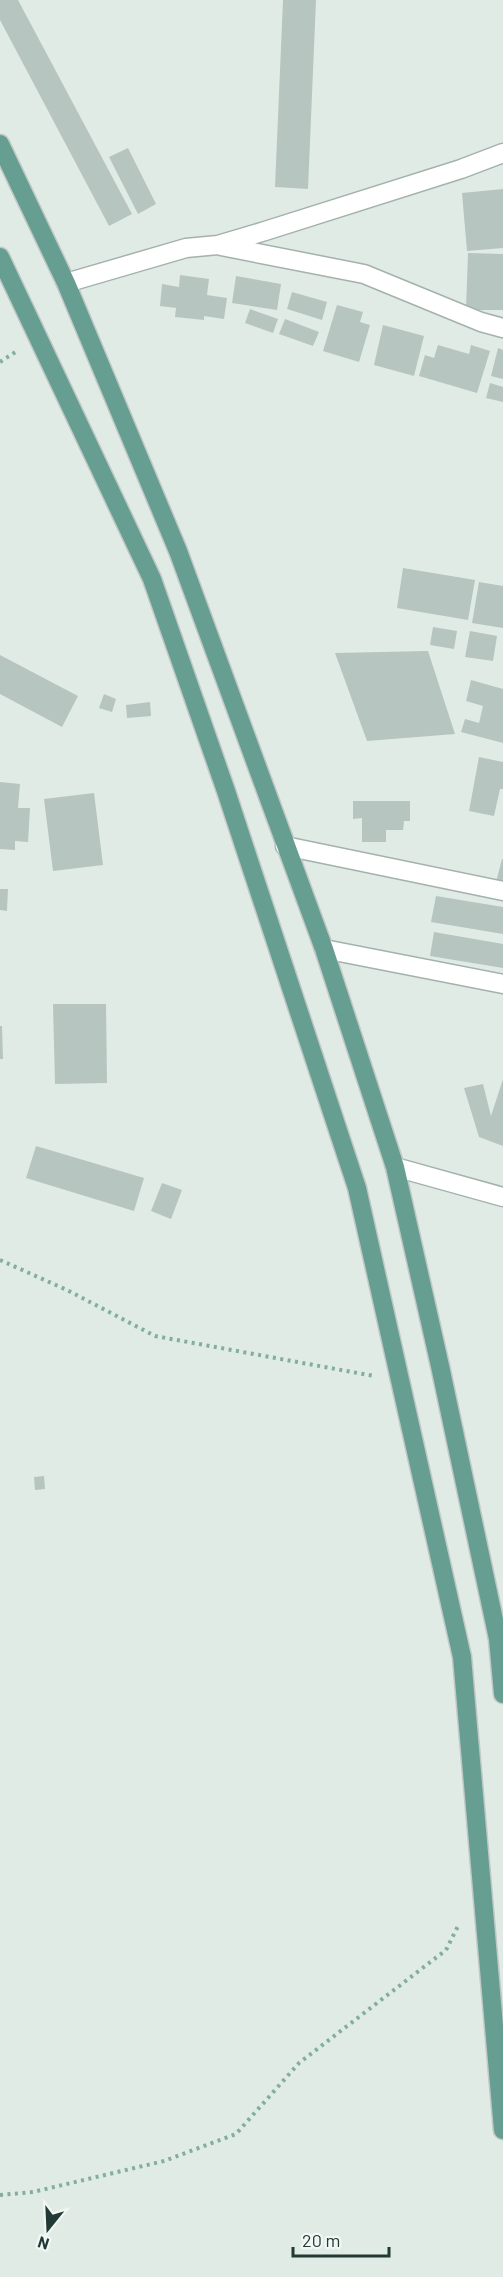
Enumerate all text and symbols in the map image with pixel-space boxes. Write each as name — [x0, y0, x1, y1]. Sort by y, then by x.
north arrow — [18, 2199, 78, 2259]
scale bar — [293, 2220, 389, 2258]
text: 20 m — [302, 2229, 340, 2251]
text: N — [35, 2233, 51, 2254]

